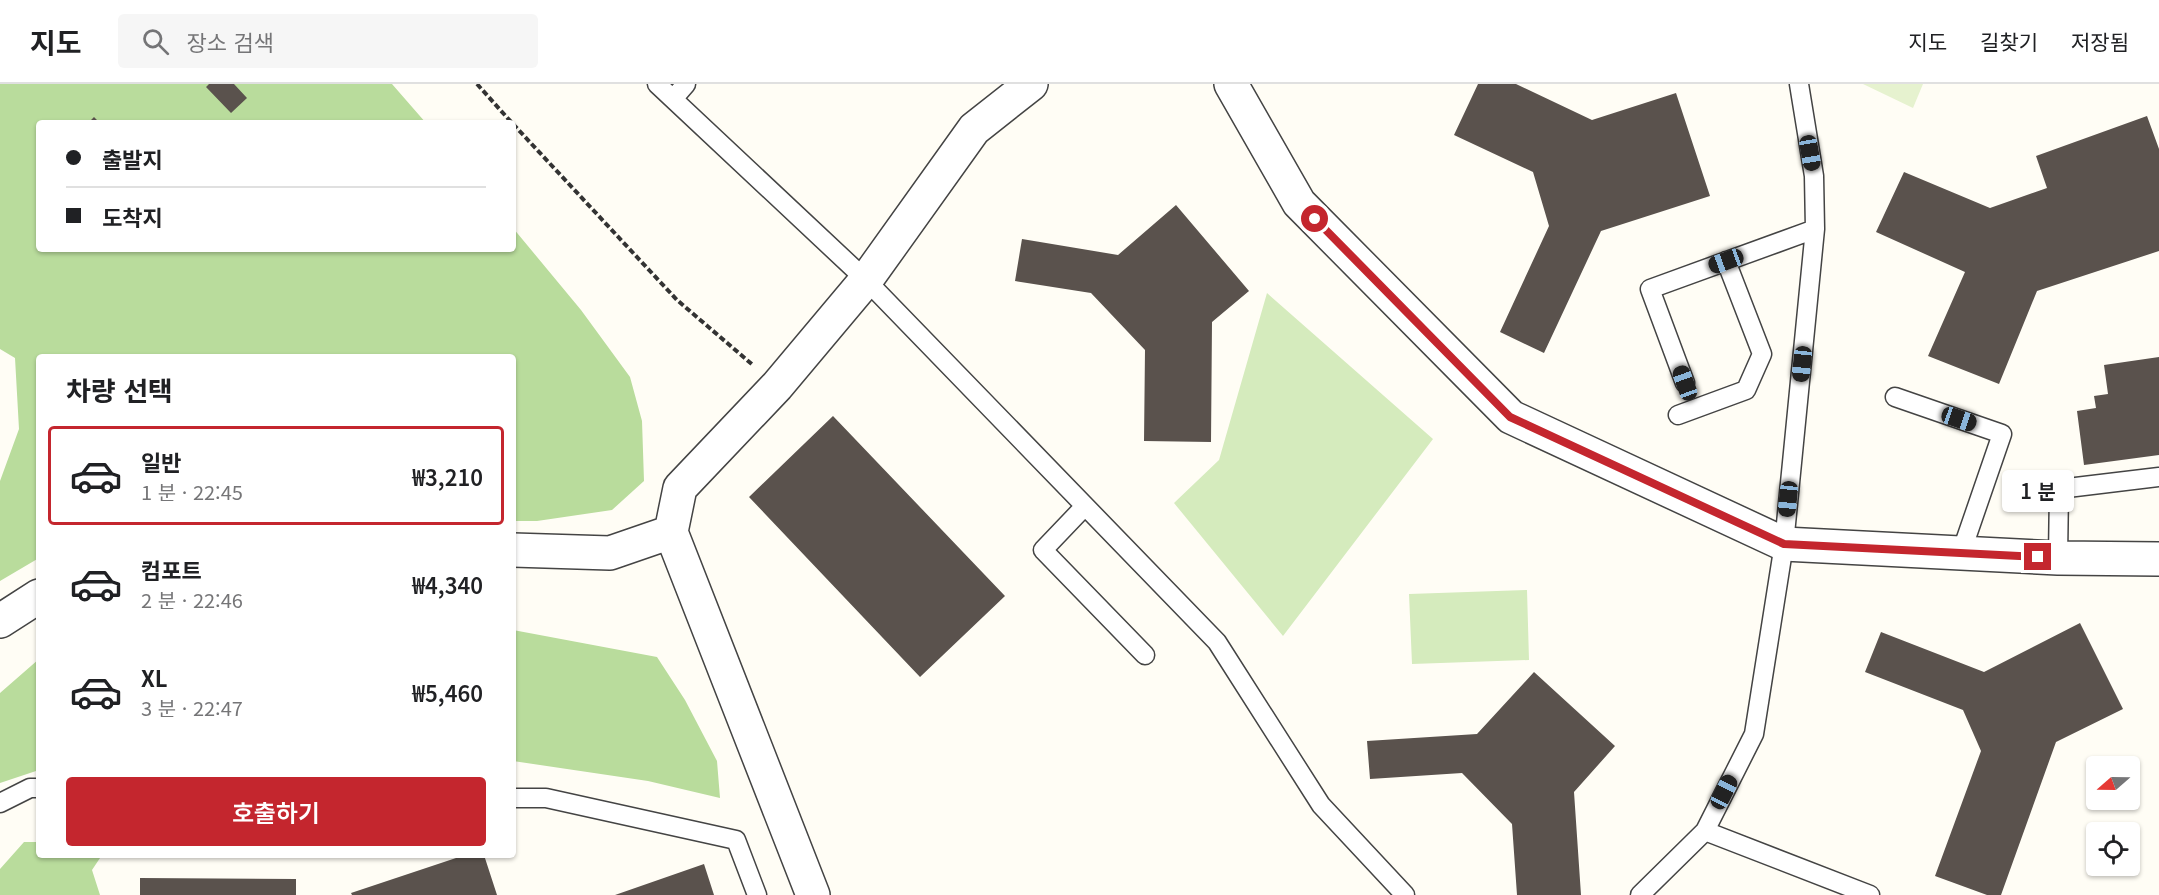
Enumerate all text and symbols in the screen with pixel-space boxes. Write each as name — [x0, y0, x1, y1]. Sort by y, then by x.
search box — [118, 14, 538, 68]
text: 지도 — [30, 21, 82, 61]
icon: search — [139, 25, 172, 58]
text: 장소 검색 — [187, 25, 274, 57]
text: 지도 — [1908, 26, 1947, 56]
text: 길찾기 — [1980, 26, 2038, 56]
text: 저장됨 — [2071, 26, 2129, 56]
car — [1798, 134, 1822, 172]
text: 출발지 — [102, 142, 163, 174]
text: 도착지 — [102, 200, 163, 232]
route start — [1301, 205, 1328, 232]
car — [1706, 246, 1746, 276]
car — [1791, 345, 1813, 383]
car — [1670, 363, 1700, 403]
text: 차량 선택 — [66, 370, 173, 409]
car — [1939, 405, 1979, 433]
text: 일반 — [141, 445, 181, 477]
icon: car — [69, 449, 123, 503]
text: ₩3,210 — [412, 460, 483, 492]
callout: 1 분 — [2002, 470, 2074, 512]
text: 1 분 — [2020, 476, 2056, 505]
text: 1 분 · 22:45 — [141, 477, 243, 506]
car — [1777, 480, 1799, 518]
route end — [2024, 543, 2051, 570]
text: 컴포트 — [141, 553, 202, 585]
icon: car — [69, 557, 123, 611]
text: ₩4,340 — [412, 568, 483, 600]
text: 2 분 · 22:46 — [141, 585, 243, 614]
text: XL — [141, 661, 168, 693]
icon: car — [69, 665, 123, 719]
text: ₩5,460 — [412, 676, 483, 708]
text: 3 분 · 22:47 — [141, 693, 243, 722]
north arrow — [2086, 756, 2140, 810]
map controls — [2086, 756, 2140, 876]
car — [1708, 772, 1740, 812]
button: 호출하기 — [66, 777, 486, 846]
button: locate — [2086, 822, 2140, 876]

